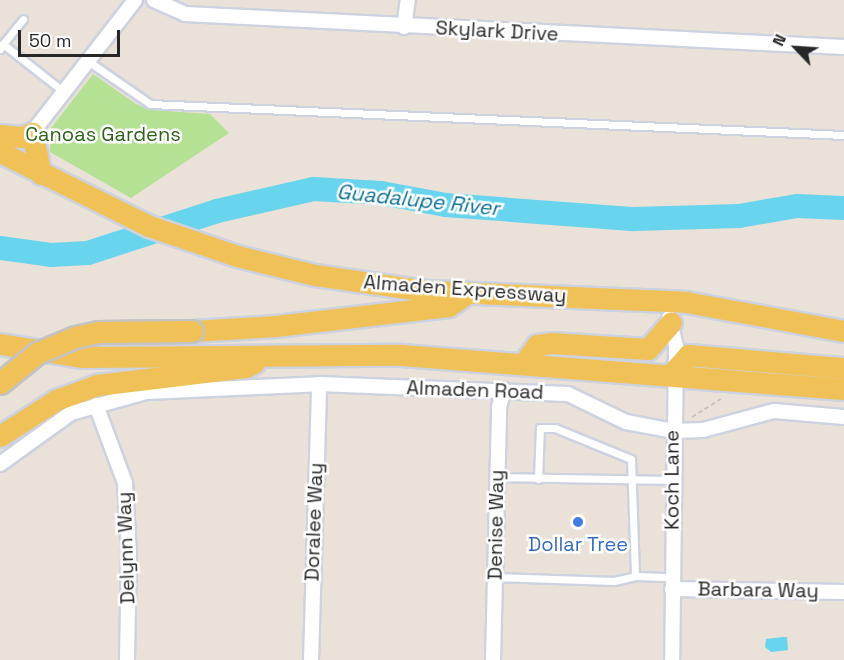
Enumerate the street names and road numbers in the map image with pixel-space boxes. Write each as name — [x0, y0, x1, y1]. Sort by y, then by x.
street label: Skylark Drive — [435, 16, 559, 46]
street label: Almaden Expressway — [363, 270, 567, 308]
street label: Almaden Road — [406, 376, 544, 404]
street label: Koch Lane — [660, 430, 684, 530]
street label: Doralee Way — [300, 462, 328, 582]
street label: Denise Way — [483, 470, 509, 580]
street label: Delynn Way — [112, 491, 140, 605]
street label: Barbara Way — [697, 577, 819, 603]

